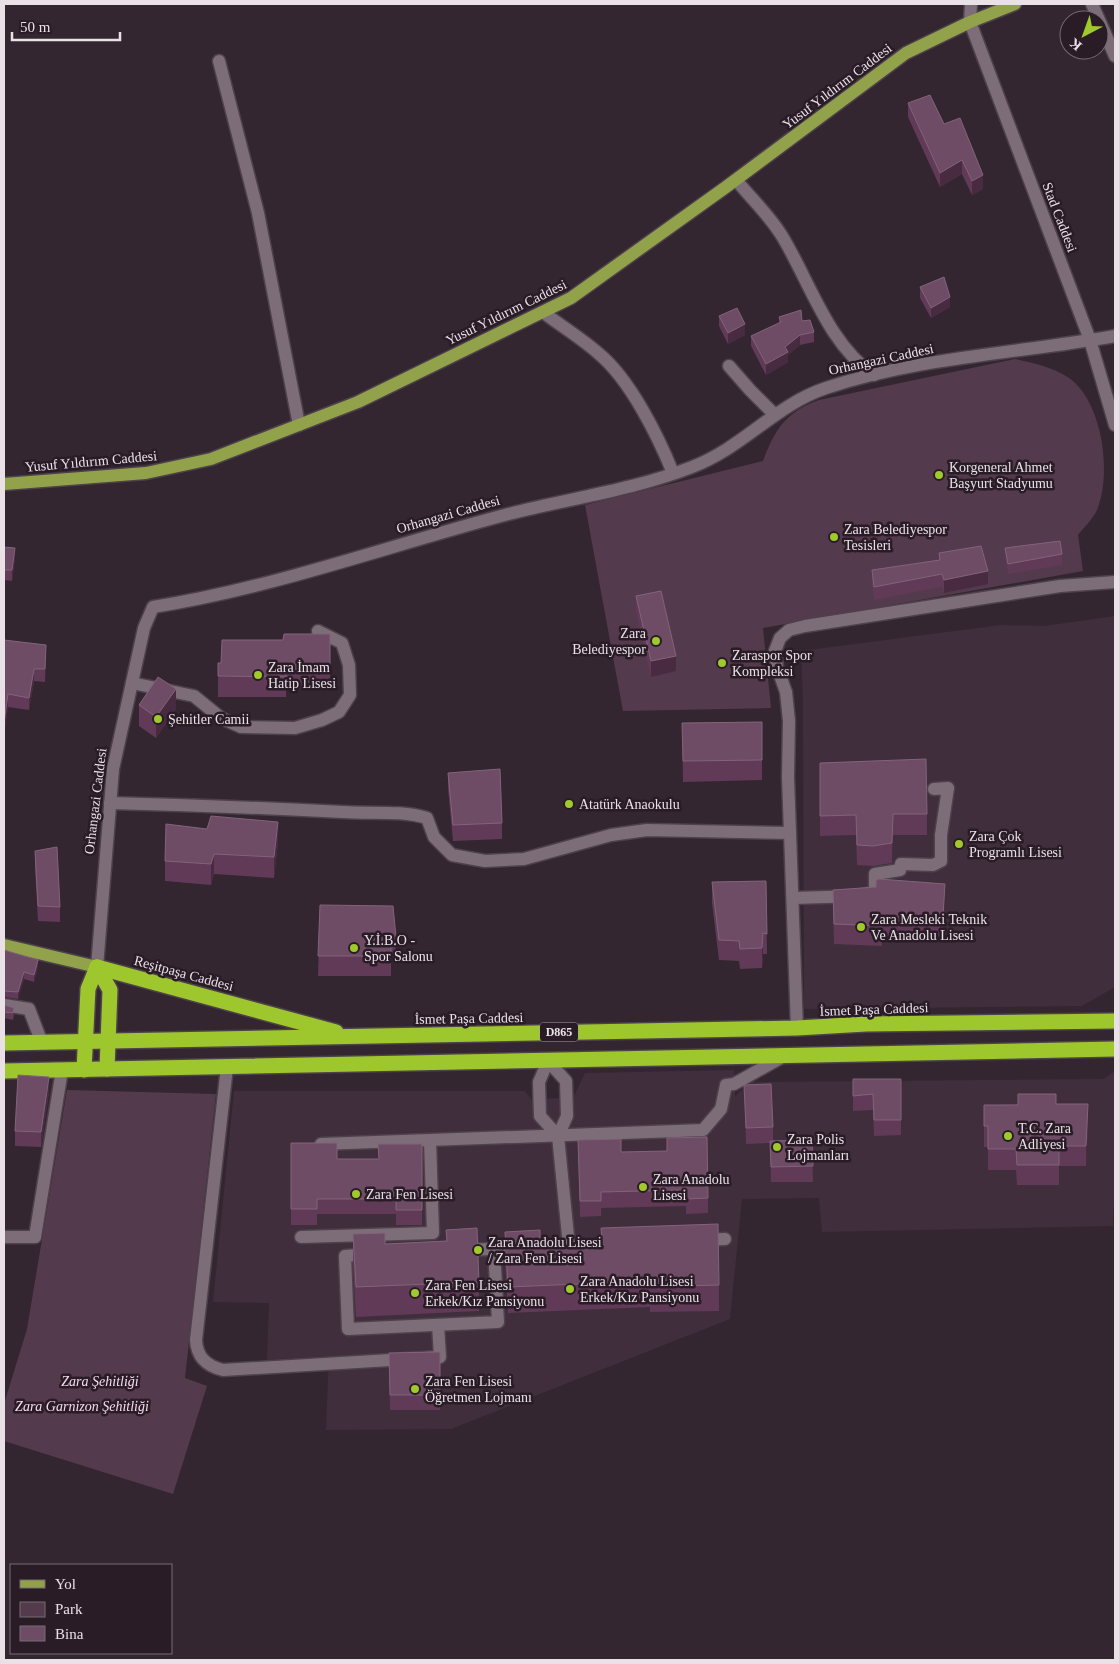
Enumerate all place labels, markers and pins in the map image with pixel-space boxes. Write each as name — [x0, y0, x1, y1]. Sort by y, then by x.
place label: Korgeneral Ahmet Başyurt Stadyumu — [949, 460, 1053, 491]
marker: Korgeneral Ahmet Başyurt Stadyumu — [933, 469, 945, 481]
place label: Zara Belediyespor Tesisleri — [844, 522, 947, 553]
marker: Zara Belediyespor Tesisleri — [828, 531, 840, 543]
place label: Zara Belediyespor — [572, 626, 647, 657]
marker: Zara Belediyespor — [650, 635, 662, 647]
place label: Zaraspor Spor Kompleksi — [732, 648, 812, 679]
marker: Zaraspor Spor Kompleksi — [716, 657, 728, 669]
place label: Zara İmam Hatip Lisesi — [268, 660, 336, 691]
marker: Zara İmam Hatip Lisesi — [252, 669, 264, 681]
place label: Şehitler Camii — [168, 712, 249, 727]
marker: Şehitler Camii — [152, 713, 164, 725]
place label: Atatürk Anaokulu — [579, 797, 680, 812]
marker: Atatürk Anaokulu — [563, 798, 575, 810]
place label: Zara Çok Programlı Lisesi — [969, 829, 1062, 860]
marker: Zara Çok Programlı Lisesi — [953, 838, 965, 850]
place label: Zara Mesleki Teknik Ve Anadolu Lisesi — [871, 912, 987, 943]
marker: Zara Mesleki Teknik Ve Anadolu Lisesi — [855, 921, 867, 933]
place label: Y.İ.B.O - Spor Salonu — [364, 933, 433, 964]
marker: Y.İ.B.O - Spor Salonu — [348, 942, 360, 954]
place label: T.C. Zara Adliyesi — [1018, 1121, 1072, 1152]
marker: T.C. Zara Adliyesi — [1002, 1130, 1014, 1142]
place label: Zara Polis Lojmanları — [787, 1132, 849, 1163]
marker: Zara Polis Lojmanları — [771, 1141, 783, 1153]
place label: Zara Anadolu Lisesi — [653, 1172, 730, 1203]
marker: Zara Anadolu Lisesi — [637, 1181, 649, 1193]
place label: Zara Fen Lisesi — [366, 1187, 453, 1202]
marker: Zara Fen Lisesi — [350, 1188, 362, 1200]
place label: Zara Anadolu Lisesi / Zara Fen Lisesi — [488, 1235, 602, 1266]
marker: Zara Anadolu Lisesi / Zara Fen Lisesi — [472, 1244, 484, 1256]
place label: Zara Anadolu Lisesi Erkek/Kız Pansiyonu — [580, 1274, 699, 1305]
place label: Zara Fen Lisesi Erkek/Kız Pansiyonu — [425, 1278, 544, 1309]
marker: Zara Anadolu Lisesi Erkek/Kız Pansiyonu — [564, 1283, 576, 1295]
marker: Zara Fen Lisesi Erkek/Kız Pansiyonu — [409, 1287, 421, 1299]
place label: Zara Fen Lisesi Öğretmen Lojmanı — [425, 1374, 532, 1405]
marker: Zara Fen Lisesi Öğretmen Lojmanı — [409, 1383, 421, 1395]

